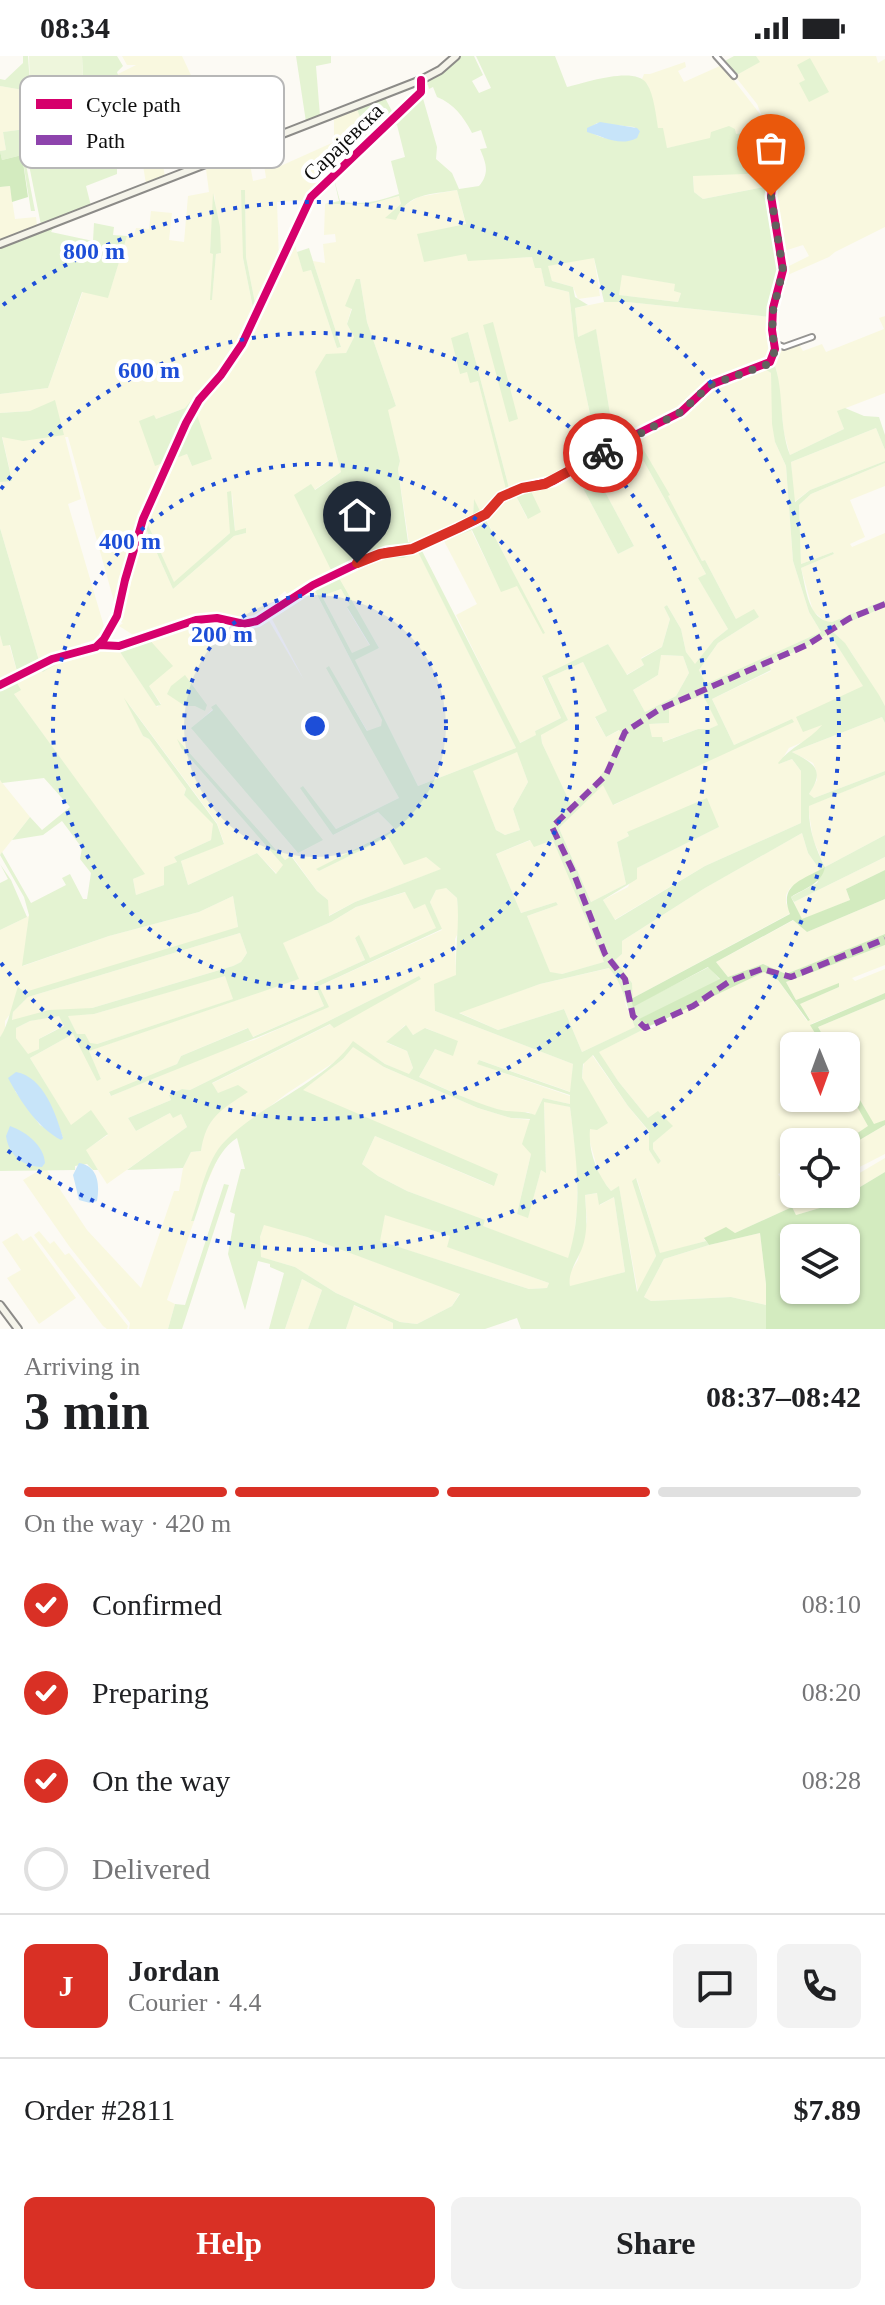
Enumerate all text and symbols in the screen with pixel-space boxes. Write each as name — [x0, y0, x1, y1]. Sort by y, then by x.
text: 08:34 — [40, 11, 110, 44]
legend — [20, 76, 284, 168]
text: Cycle path — [86, 92, 181, 117]
street label: Сарајевска — [298, 98, 388, 186]
pin — [737, 114, 805, 196]
icon: bag — [749, 126, 793, 170]
text: Path — [86, 128, 125, 153]
text: 800 m — [63, 238, 125, 264]
text: 600 m — [118, 357, 180, 383]
courier — [563, 413, 643, 493]
icon: bike — [581, 431, 625, 475]
pin — [323, 481, 391, 563]
icon: home — [335, 493, 379, 537]
text: 400 m — [99, 528, 161, 554]
text: 200 m — [191, 621, 253, 647]
centre of rings — [301, 712, 329, 740]
north arrow — [780, 1032, 860, 1112]
map controls — [780, 1032, 860, 1304]
button: locate — [780, 1128, 860, 1208]
button: layers — [780, 1224, 860, 1304]
text: Arriving in — [24, 1352, 140, 1381]
text: 08:37–08:42 — [706, 1380, 861, 1413]
text: 3 min — [24, 1383, 150, 1440]
text: On the way · 420 m — [24, 1509, 231, 1538]
icon: check — [24, 1583, 68, 1627]
text: Confirmed — [92, 1588, 222, 1621]
text: 08:10 — [802, 1590, 861, 1619]
icon: check — [24, 1671, 68, 1715]
text: Preparing — [92, 1676, 209, 1709]
text: 08:20 — [802, 1678, 861, 1707]
icon: check — [24, 1759, 68, 1803]
text: On the way — [92, 1764, 230, 1797]
text: 08:28 — [802, 1766, 861, 1795]
text: Delivered — [92, 1852, 210, 1885]
button: chat — [673, 1944, 757, 2028]
button: phone — [777, 1944, 861, 2028]
text: Jordan — [128, 1954, 220, 1987]
text: J — [59, 1969, 74, 2002]
text: Courier · 4.4 — [128, 1988, 262, 2017]
text: Order #2811 — [24, 2093, 175, 2126]
text: $7.89 — [794, 2093, 861, 2126]
button: Help — [24, 2197, 435, 2289]
button: Share — [451, 2197, 861, 2289]

